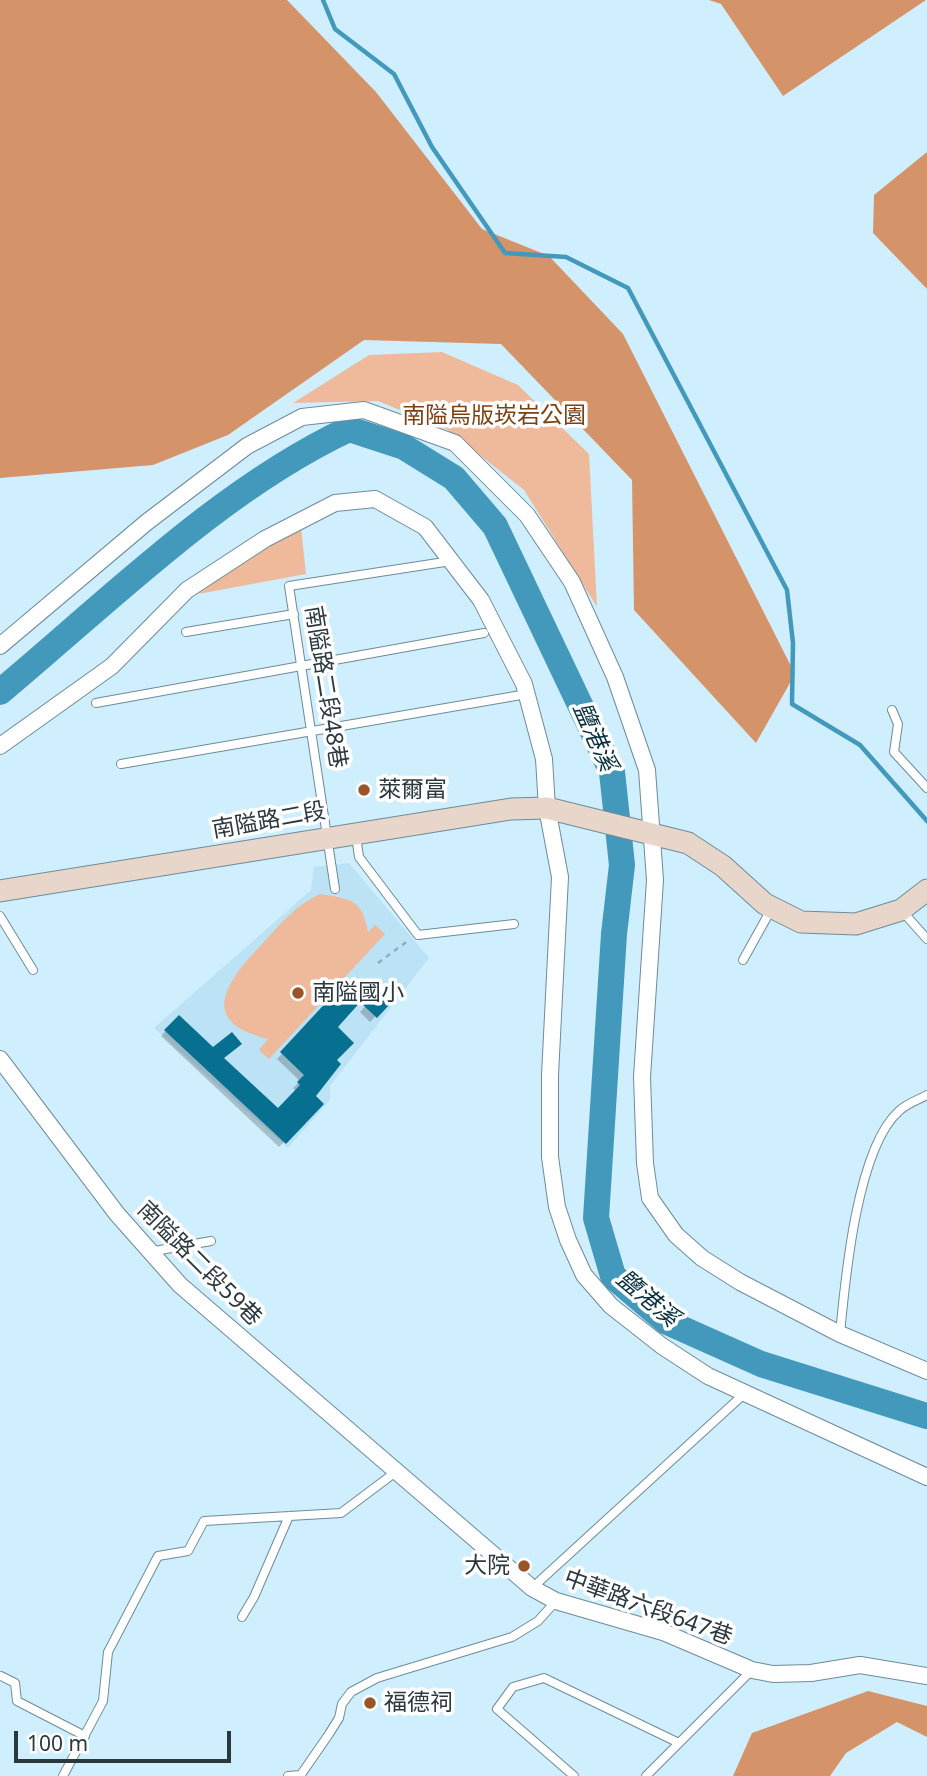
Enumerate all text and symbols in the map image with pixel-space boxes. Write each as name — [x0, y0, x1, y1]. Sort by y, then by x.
park label: 南隘烏版崁岩公園 — [402, 402, 586, 430]
street label: 南隘路二段48巷 — [299, 604, 351, 770]
water label: 鹽港溪 — [566, 698, 622, 776]
place label: 萊爾富 — [378, 776, 447, 804]
marker: 萊爾富 — [356, 782, 372, 798]
street label: 南隘路二段 — [210, 797, 328, 845]
place label: 南隘國小 — [312, 979, 404, 1007]
marker: 南隘國小 — [290, 985, 306, 1001]
street label: 南隘路二段59巷 — [131, 1196, 267, 1332]
water label: 鹽港溪 — [610, 1265, 684, 1333]
place label: 大院 — [464, 1552, 510, 1580]
marker: 大院 — [516, 1558, 532, 1574]
street label: 中華路六段647巷 — [560, 1565, 736, 1651]
place label: 福德祠 — [384, 1689, 453, 1717]
marker: 福德祠 — [362, 1695, 378, 1711]
scale bar — [18, 1716, 234, 1760]
text: 100 m — [27, 1729, 88, 1757]

